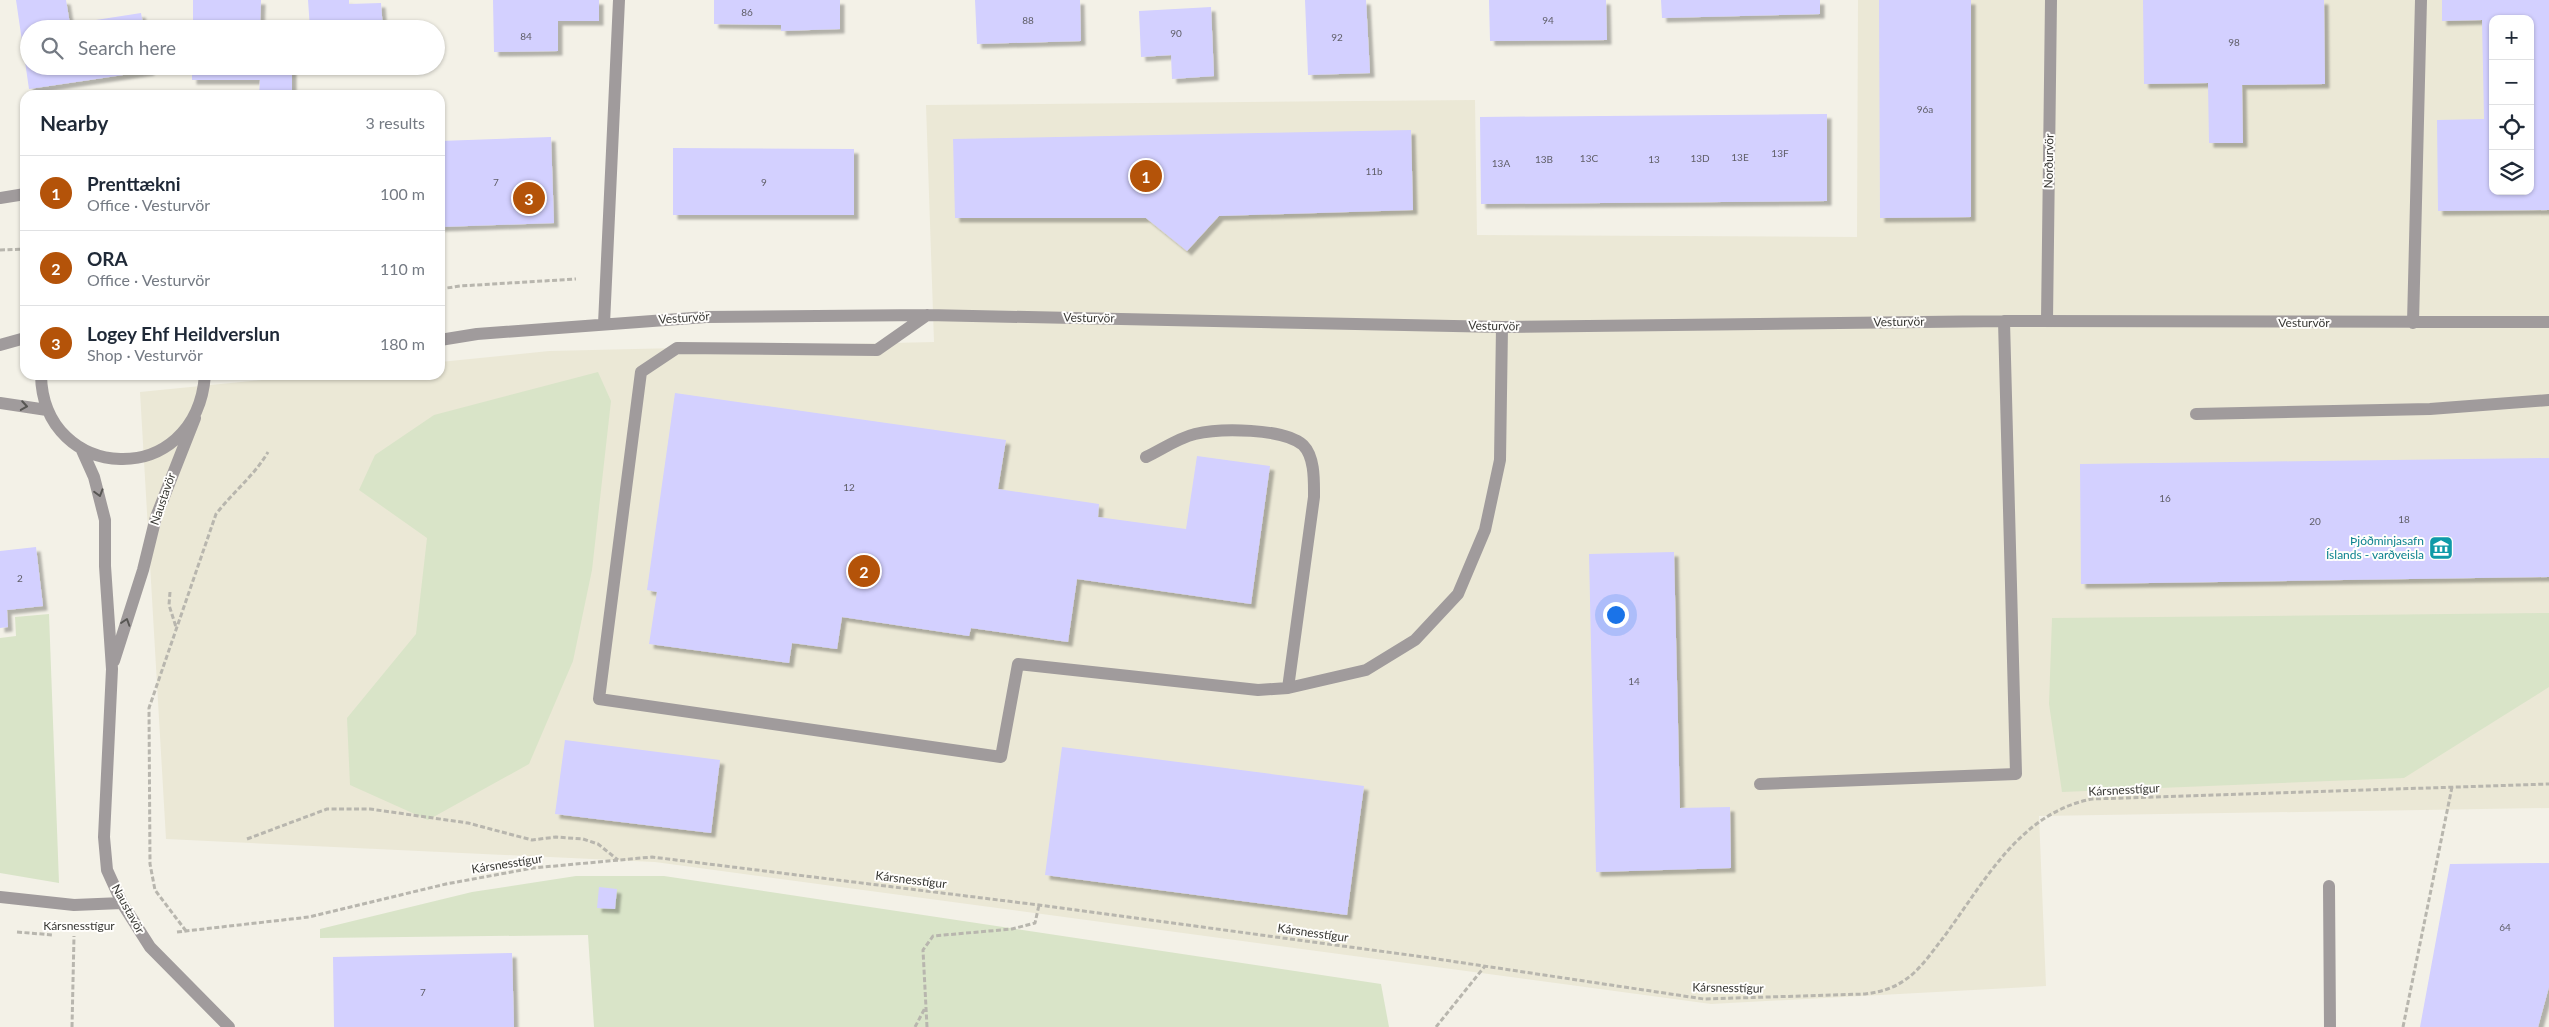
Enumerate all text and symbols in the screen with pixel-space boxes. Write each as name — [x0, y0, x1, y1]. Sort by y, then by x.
house number: 86 — [741, 6, 753, 18]
house number: 88 — [1022, 14, 1034, 26]
house number: 94 — [1542, 14, 1554, 26]
map controls — [2489, 15, 2534, 195]
button: + — [2489, 15, 2534, 60]
search box — [20, 20, 445, 75]
house number: 90 — [1170, 27, 1182, 39]
house number: 84 — [520, 30, 532, 42]
house number: 92 — [1331, 31, 1343, 43]
icon: search — [38, 34, 66, 62]
text: Search here — [78, 36, 176, 59]
house number: 98 — [2228, 36, 2240, 48]
button: − — [2489, 60, 2534, 105]
house number: 96a — [1917, 103, 1933, 115]
button: locate — [2489, 105, 2534, 150]
text: Nearby — [40, 110, 108, 135]
text: 3 results — [365, 113, 425, 132]
street label: Norðurvör — [2041, 133, 2056, 189]
house number: 13F — [1771, 147, 1789, 159]
button: layers — [2489, 150, 2534, 195]
house number: 13E — [1731, 151, 1749, 163]
house number: 13C — [1580, 152, 1598, 164]
house number: 13D — [1690, 152, 1710, 164]
house number: 13B — [1535, 153, 1553, 165]
house number: 13 — [1648, 153, 1660, 165]
pin: 1 — [1130, 157, 1162, 195]
house number: 13A — [1492, 157, 1510, 169]
house number: 11b — [1365, 165, 1383, 177]
text: Prenttækni — [87, 172, 181, 195]
house number: 7 — [493, 176, 499, 188]
house number: 9 — [761, 176, 767, 188]
pin: 3 — [513, 179, 545, 217]
text: 1 — [51, 184, 61, 203]
text: 100 m — [380, 184, 425, 203]
text: Office · Vesturvör — [87, 195, 210, 214]
text: ORA — [87, 247, 128, 270]
text: 2 — [51, 259, 61, 278]
text: 110 m — [380, 259, 425, 278]
text: Office · Vesturvör — [87, 270, 210, 289]
street label: Vesturvör — [658, 308, 711, 327]
street label: Vesturvör — [1063, 310, 1115, 325]
street label: Vesturvör — [1873, 314, 1925, 329]
street label: Vesturvör — [2278, 315, 2330, 330]
street label: Vesturvör — [1468, 318, 1520, 333]
text: Logey Ehf Heildverslun — [87, 322, 280, 345]
text: 3 — [51, 334, 61, 353]
text: 180 m — [380, 334, 425, 353]
text: Shop · Vesturvör — [87, 345, 203, 364]
one-way arrow — [19, 401, 28, 411]
street label: Naustavör — [147, 470, 179, 527]
house number: 12 — [843, 481, 855, 493]
one-way arrow — [93, 489, 104, 498]
house number: 16 — [2159, 492, 2171, 504]
house number: 18 — [2398, 513, 2410, 525]
house number: 20 — [2309, 515, 2321, 527]
place label: Þjóðminjasafn Íslands - varðveisla — [2326, 533, 2424, 562]
museum icon: Þjóðminjasafn Íslands - varðveisla — [2428, 535, 2454, 561]
pin: 2 — [848, 552, 880, 590]
house number: 2 — [17, 572, 23, 584]
your location — [1603, 602, 1629, 628]
one-way arrow — [121, 618, 131, 627]
house number: 14 — [1628, 675, 1640, 687]
street label: Kársnesstígur — [2088, 780, 2161, 799]
street label: Kársnesstígur — [470, 850, 544, 877]
street label: Kársnesstígur — [875, 868, 948, 891]
street label: Naustavör — [109, 881, 148, 937]
street label: Kársnesstígur — [43, 918, 115, 933]
street label: Kársnesstígur — [1277, 920, 1350, 945]
house number: 64 — [2499, 921, 2511, 933]
street label: Kársnesstígur — [1692, 979, 1765, 996]
house number: 7 — [420, 986, 426, 998]

